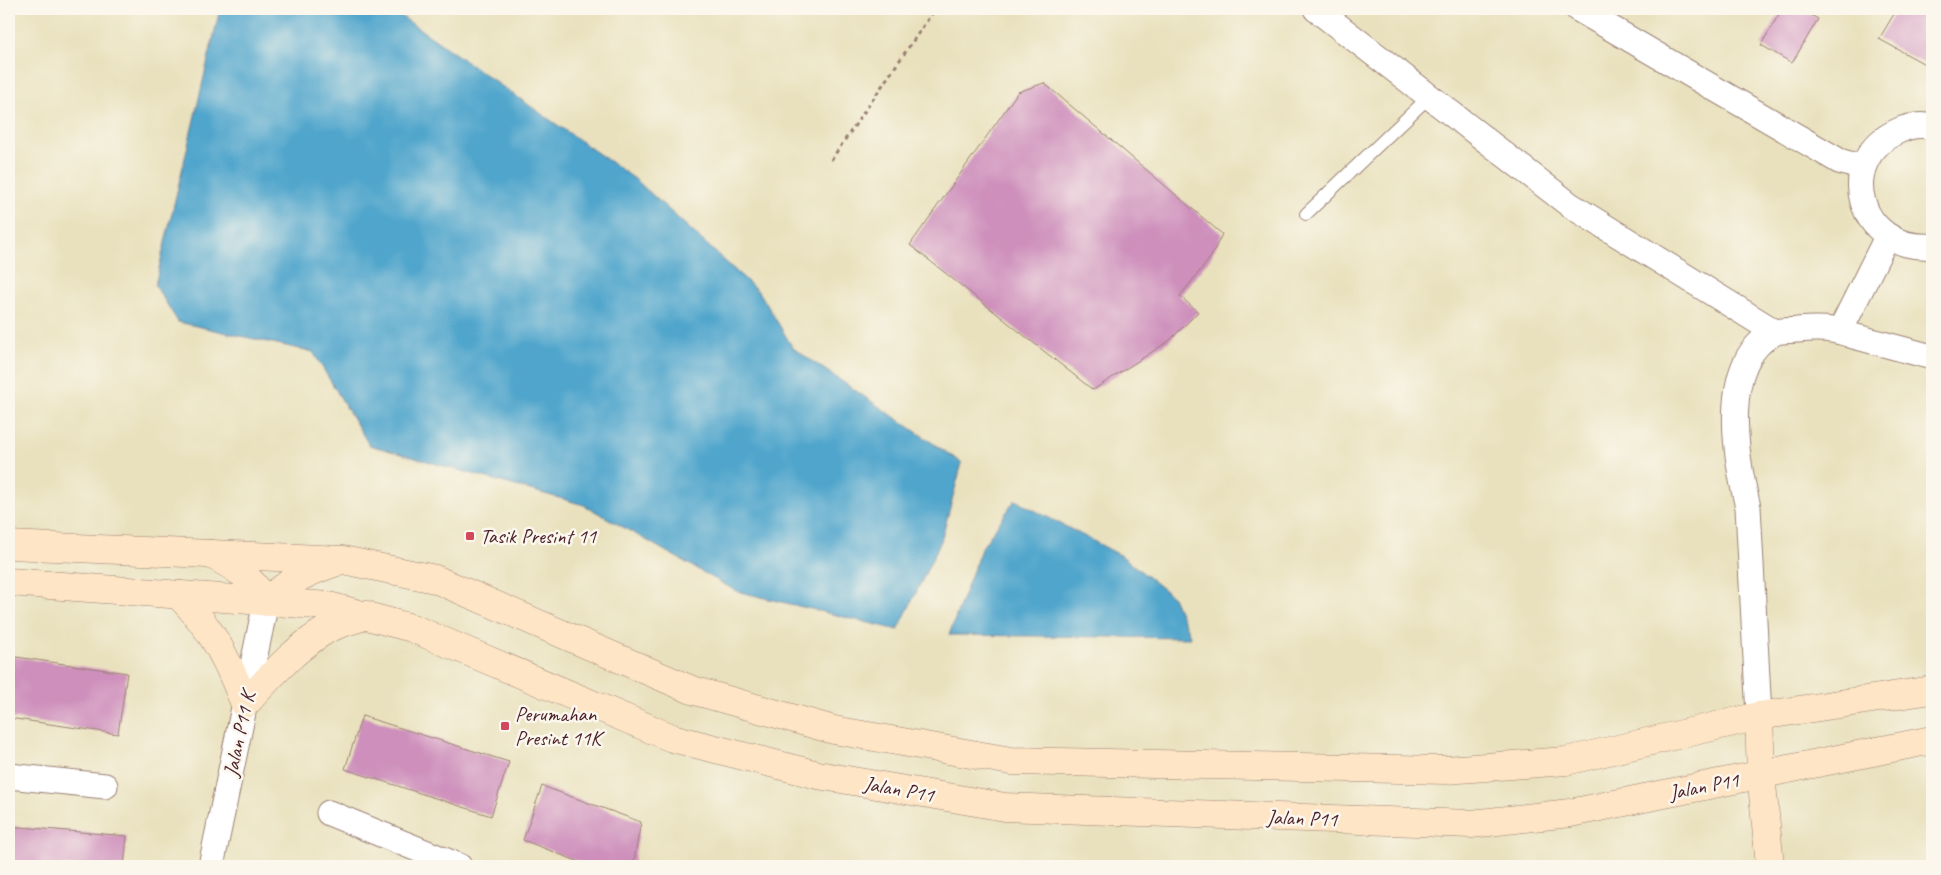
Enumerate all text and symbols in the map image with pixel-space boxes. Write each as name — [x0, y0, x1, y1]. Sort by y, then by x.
place label: Tasik Presint 11 — [480, 523, 598, 549]
marker: Tasik Presint 11 — [464, 530, 476, 542]
street label: Jalan P11 K — [217, 685, 262, 780]
place label: Perumahan Presint 11K — [515, 701, 606, 751]
marker: Perumahan Presint 11K — [499, 720, 511, 732]
street label: Jalan P11 — [1666, 766, 1743, 806]
street label: Jalan P11 — [861, 770, 938, 808]
street label: Jalan P11 — [1265, 804, 1339, 832]

